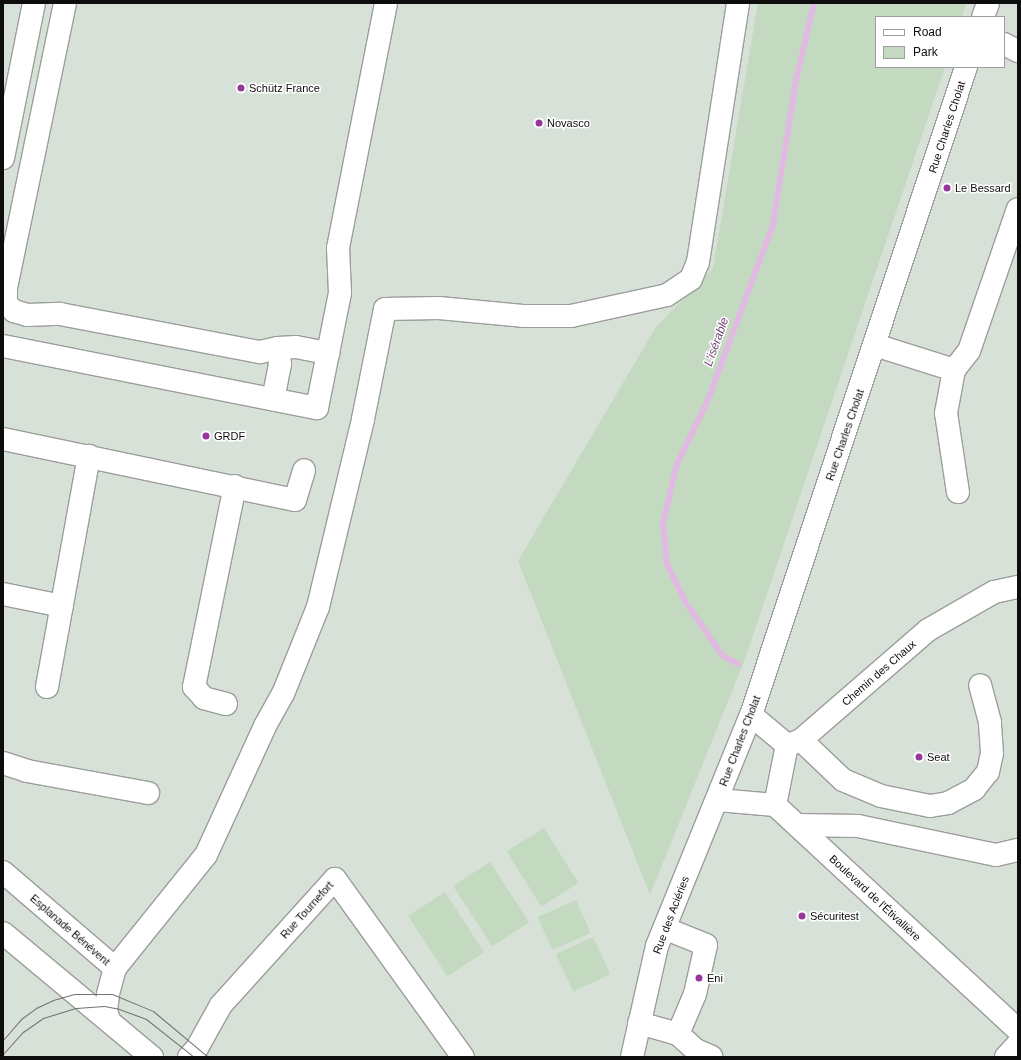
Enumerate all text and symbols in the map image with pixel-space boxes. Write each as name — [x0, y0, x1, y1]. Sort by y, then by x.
legend — [875, 16, 1005, 68]
text: Road — [913, 25, 942, 39]
text: Park — [913, 45, 938, 59]
street label: Rue Charles Cholat — [926, 79, 968, 175]
place label: Schütz France — [249, 81, 320, 95]
marker: Schütz France — [236, 83, 246, 93]
place label: Novasco — [547, 116, 590, 130]
marker: Novasco — [534, 118, 544, 128]
place label: Le Bessard — [955, 181, 1011, 195]
marker: Le Bessard — [942, 183, 952, 193]
water label: L'isérable — [702, 316, 732, 368]
street label: Rue Charles Cholat — [823, 387, 867, 483]
place label: GRDF — [214, 429, 245, 443]
marker: GRDF — [201, 431, 211, 441]
street label: Chemin des Chaux — [839, 637, 919, 709]
street label: Rue Charles Cholat — [717, 694, 763, 788]
place label: Seat — [927, 750, 950, 764]
marker: Seat — [914, 752, 924, 762]
street label: Boulevard de l'Étivallière — [827, 852, 923, 944]
street label: Rue des Aciéries — [650, 874, 692, 956]
street label: Rue Tournefort — [278, 879, 336, 941]
street label: Esplanade Bénévent — [27, 892, 113, 968]
place label: Sécuritest — [810, 909, 859, 923]
marker: Sécuritest — [797, 911, 807, 921]
place label: Eni — [707, 971, 723, 985]
marker: Eni — [694, 973, 704, 983]

